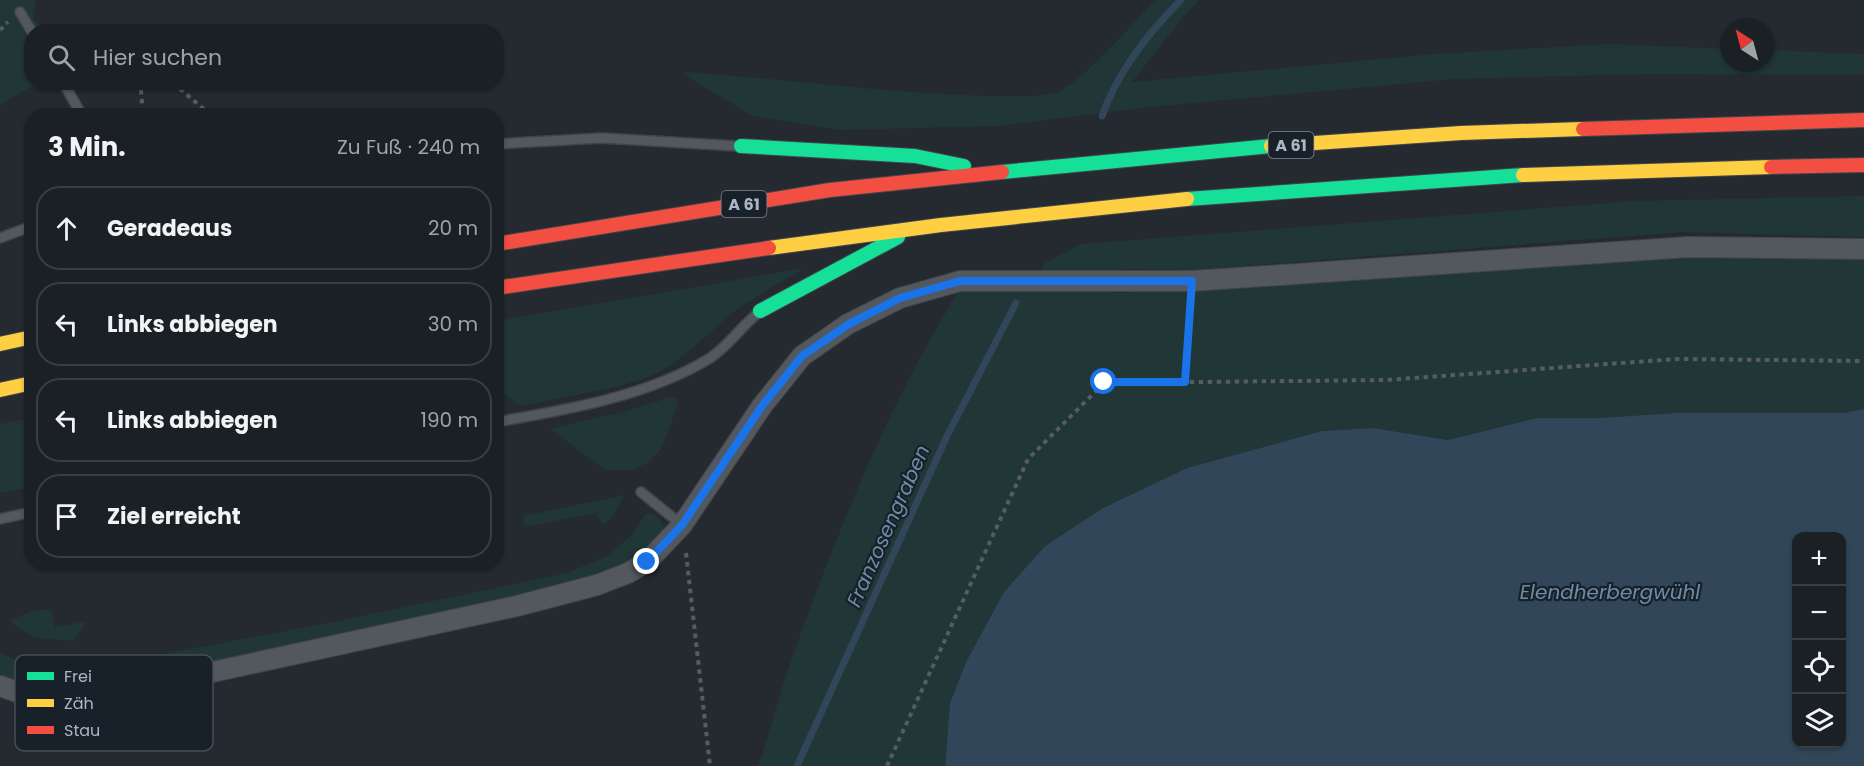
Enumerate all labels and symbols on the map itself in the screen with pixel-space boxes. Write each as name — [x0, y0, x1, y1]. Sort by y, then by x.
north arrow — [1720, 18, 1774, 72]
road number: A 61 — [1268, 132, 1314, 158]
road number: A 61 — [722, 191, 766, 217]
route start — [1090, 368, 1116, 394]
water label: Franzosengraben — [840, 441, 936, 611]
route end — [633, 548, 659, 574]
water label: Elendherbergwühl — [1520, 578, 1700, 606]
legend — [15, 655, 213, 751]
text: Frei — [64, 665, 92, 688]
text: Zäh — [64, 692, 94, 715]
text: Stau — [64, 719, 100, 742]

